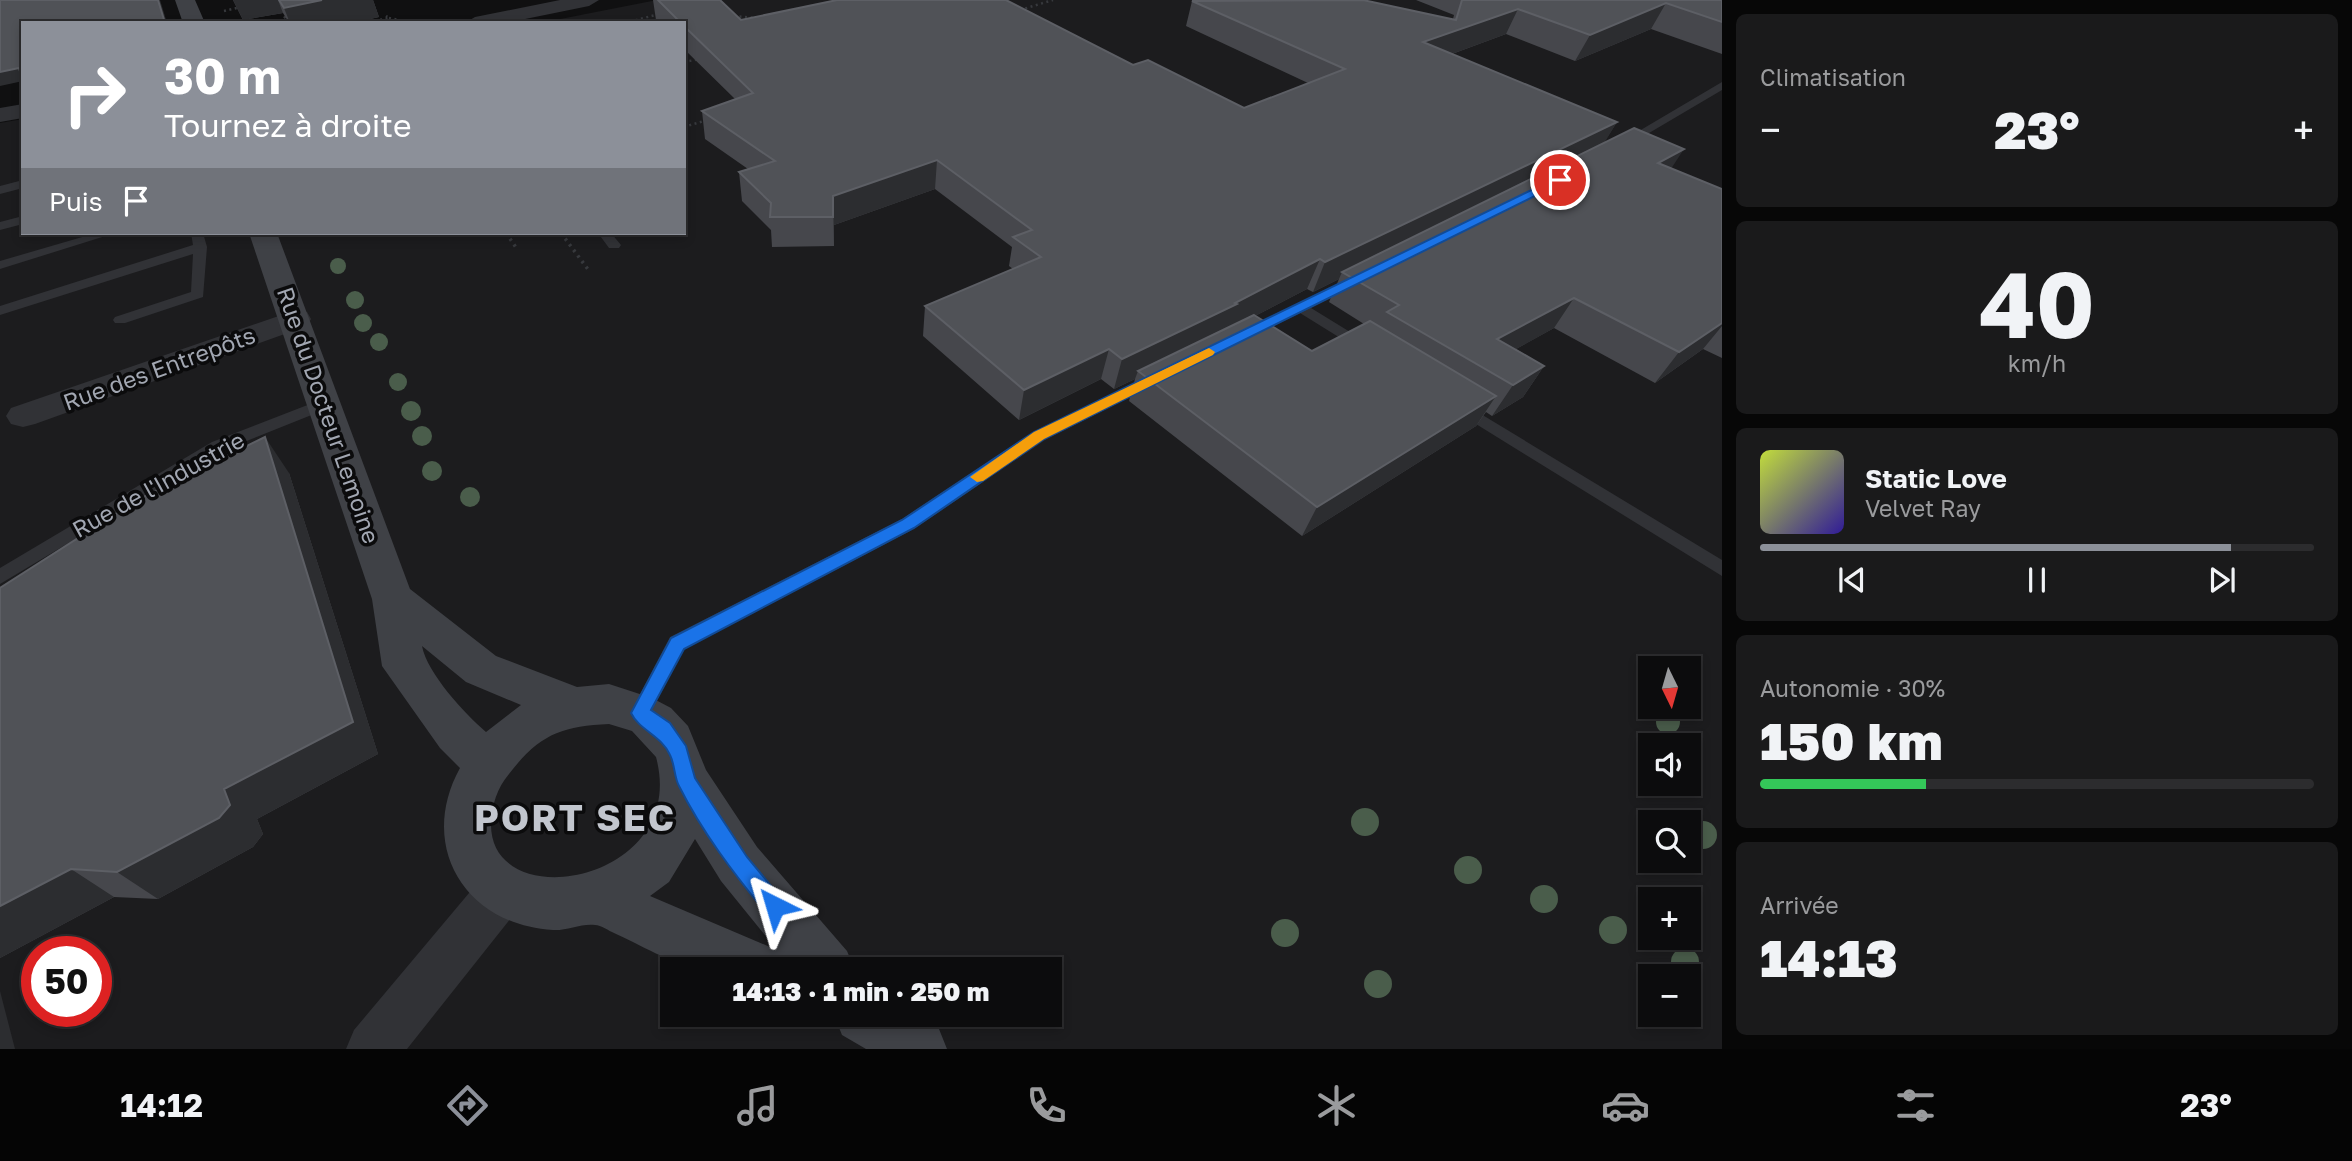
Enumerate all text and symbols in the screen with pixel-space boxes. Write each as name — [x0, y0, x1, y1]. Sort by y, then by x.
text: 30 m — [164, 46, 281, 105]
icon: right — [49, 49, 140, 140]
text: Climatisation — [1760, 63, 1906, 91]
text: 23° — [1994, 98, 2080, 160]
text: Tournez à droite — [164, 106, 412, 144]
text: − — [1760, 107, 1781, 152]
text: + — [2293, 107, 2314, 152]
pin — [1530, 150, 1590, 210]
icon: arrive — [1541, 161, 1579, 199]
icon: arrive — [117, 182, 155, 220]
text: Puis — [49, 186, 103, 217]
text: 40 — [1979, 249, 2095, 358]
street label: Rue du Docteur Lemoine — [272, 283, 386, 547]
street label: Rue des Entrepôts — [59, 320, 259, 416]
text: km/h — [2008, 349, 2066, 377]
street label: Rue de l'Industrie — [67, 425, 249, 543]
text: Static Love — [1865, 463, 2007, 494]
text: Velvet Ray — [1865, 494, 1981, 522]
icon: previous — [1833, 561, 1871, 599]
icon: pause — [2018, 561, 2056, 599]
icon: next — [2203, 561, 2241, 599]
north arrow — [1638, 656, 1701, 719]
map controls — [1638, 656, 1701, 1027]
text: Autonomie · 30% — [1760, 674, 1945, 702]
text: 150 km — [1760, 709, 1943, 771]
button: sound — [1638, 733, 1701, 796]
district label: PORT SEC — [474, 795, 676, 839]
button: search — [1638, 810, 1701, 873]
position arrow — [738, 869, 812, 943]
button: + — [1638, 887, 1701, 950]
text: Arrivée — [1760, 891, 1839, 919]
text: 14:13 — [1760, 926, 1898, 988]
speed limit sign: 50 — [21, 936, 112, 1027]
button: − — [1638, 964, 1701, 1027]
text: 14:13 · 1 min · 250 m — [733, 976, 989, 1007]
icon: directions — [443, 1081, 492, 1130]
icon: music — [733, 1081, 782, 1130]
icon: phone — [1022, 1081, 1071, 1130]
icon: climate — [1312, 1081, 1361, 1130]
icon: car — [1601, 1081, 1650, 1130]
icon: filters — [1891, 1081, 1940, 1130]
text: 14:12 — [120, 1086, 203, 1124]
text: 23° — [2180, 1086, 2232, 1124]

